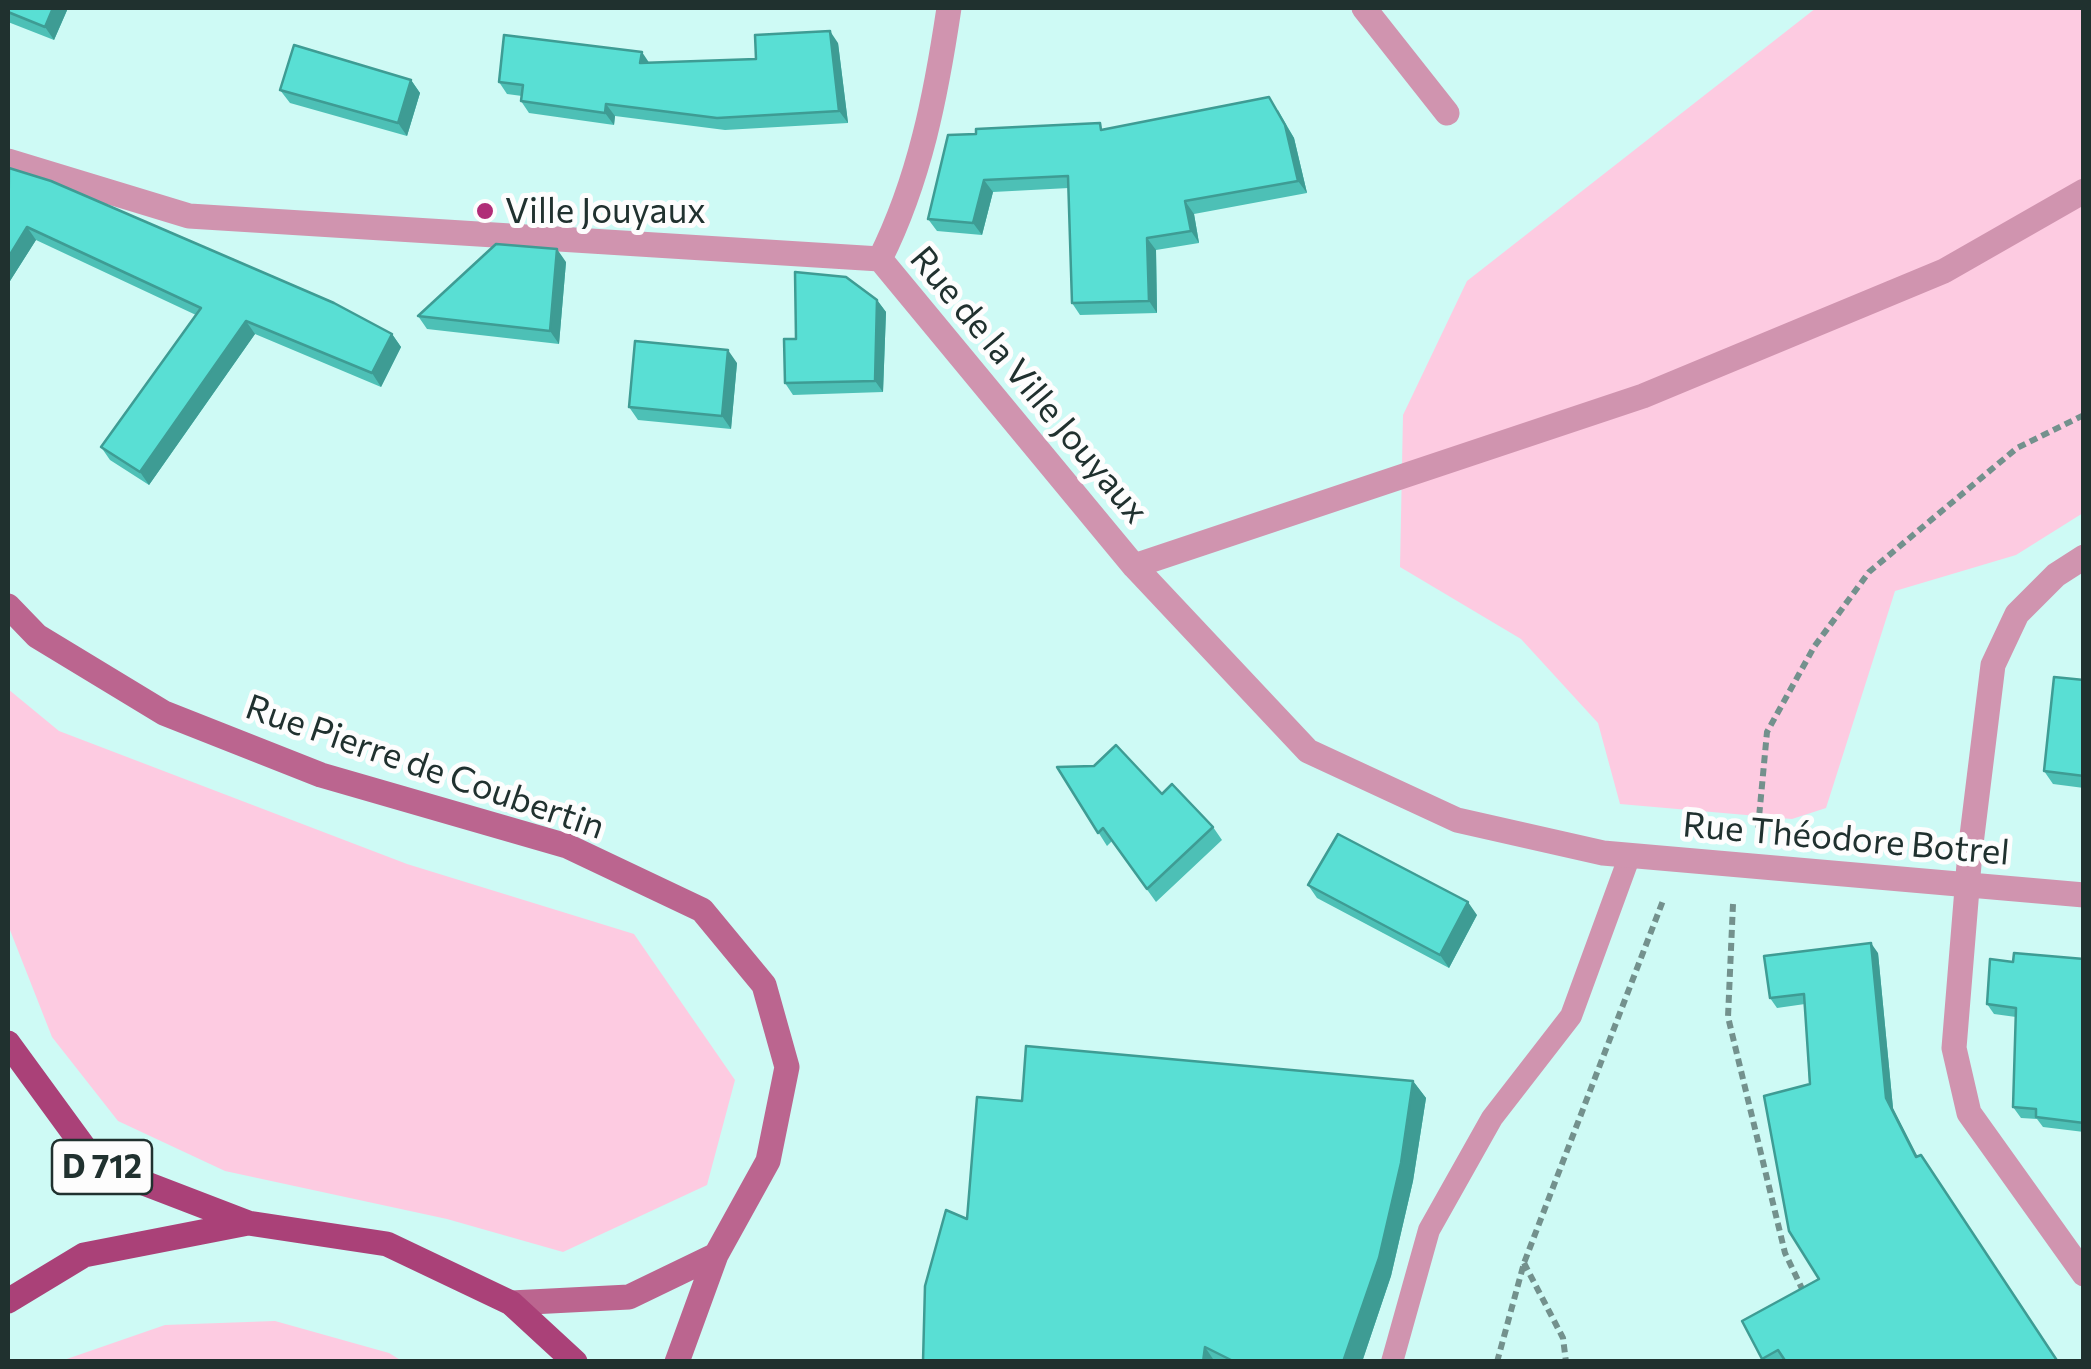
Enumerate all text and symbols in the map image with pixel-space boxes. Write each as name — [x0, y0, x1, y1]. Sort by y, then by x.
place label: Ville Jouyaux — [505, 190, 706, 232]
marker: Ville Jouyaux — [474, 200, 496, 222]
street label: Rue de la Ville Jouyaux — [901, 238, 1157, 532]
street label: Rue Pierre de Coubertin — [240, 686, 610, 848]
street label: Rue Théodore Botrel — [1681, 804, 2011, 874]
road number: D 712 — [52, 1140, 152, 1194]

